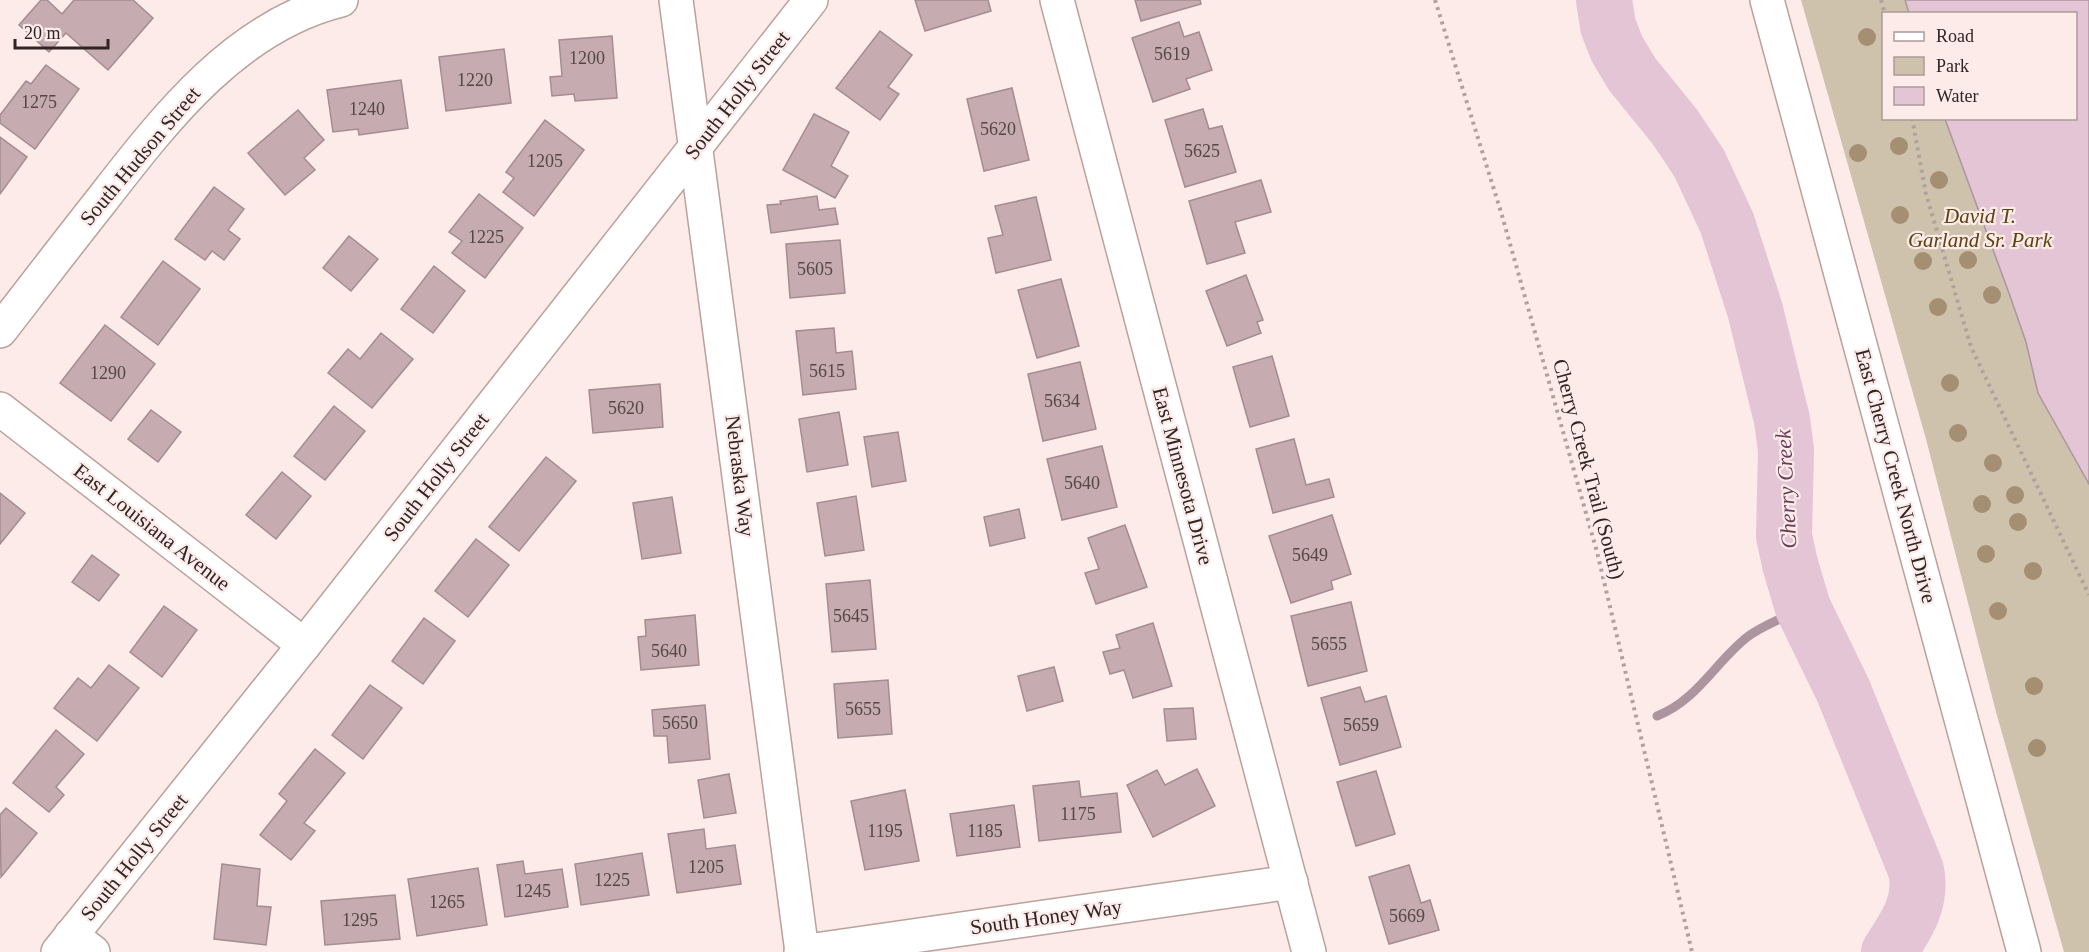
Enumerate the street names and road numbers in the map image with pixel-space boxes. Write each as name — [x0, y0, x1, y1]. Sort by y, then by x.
street label: South Holly Street — [679, 26, 795, 164]
street label: South Hudson Street — [75, 82, 205, 230]
street label: East Cherry Creek North Drive — [1850, 346, 1942, 606]
street label: Cherry Creek Trail (South) — [1548, 356, 1630, 582]
street label: East Minnesota Drive — [1148, 384, 1218, 568]
street label: South Holly Street — [378, 408, 494, 546]
street label: Nebraska Way — [721, 414, 759, 539]
street label: East Louisiana Avenue — [69, 458, 235, 596]
street label: South Holly Street — [75, 789, 193, 925]
street label: South Honey Way — [969, 894, 1124, 940]

